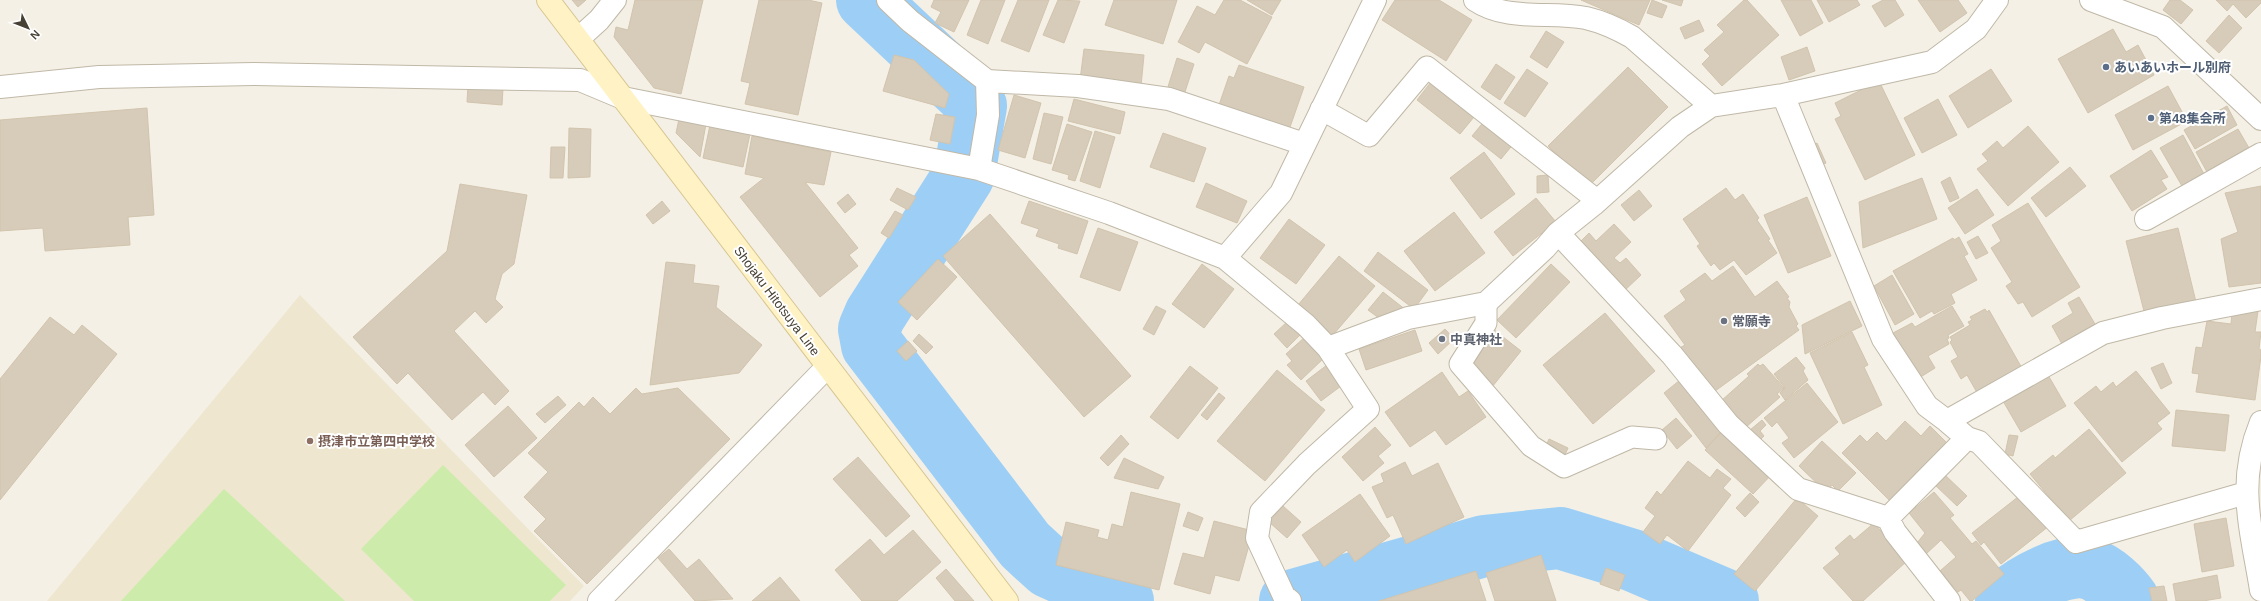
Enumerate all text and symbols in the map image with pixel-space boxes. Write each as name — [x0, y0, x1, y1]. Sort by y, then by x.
north arrow — [8, 8, 48, 48]
text: N — [28, 28, 42, 42]
place label: あいあいホール別府 — [2114, 60, 2231, 75]
marker: あいあいホール別府 — [2101, 62, 2111, 72]
place label: 第48集会所 — [2159, 111, 2225, 126]
marker: 第48集会所 — [2146, 113, 2156, 123]
street label: Shojaku Hitotsuya Line — [731, 243, 823, 359]
place label: 常願寺 — [1732, 314, 1771, 329]
marker: 常願寺 — [1719, 316, 1729, 326]
place label: 中真神社 — [1450, 332, 1502, 347]
marker: 中真神社 — [1437, 334, 1447, 344]
place label: 摂津市立第四中学校 — [318, 434, 435, 449]
marker: 摂津市立第四中学校 — [305, 436, 315, 446]

